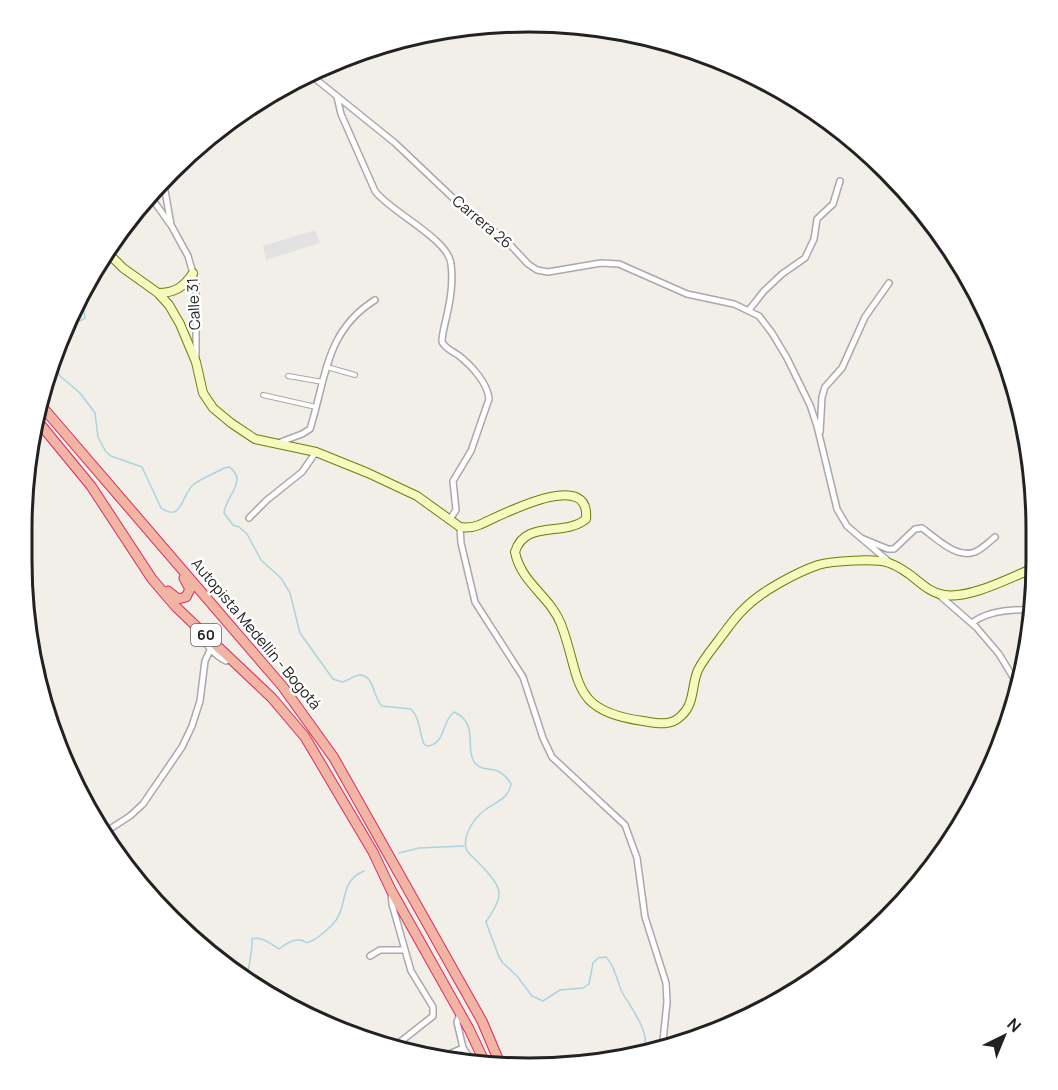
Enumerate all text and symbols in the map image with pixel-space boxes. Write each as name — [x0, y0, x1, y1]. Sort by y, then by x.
street label: Carrera 26 — [448, 190, 517, 253]
street label: Calle 31 — [182, 278, 205, 331]
street label: Autopista Medellín - Bogotá — [187, 554, 326, 714]
road number: 60 — [191, 624, 221, 646]
north arrow — [974, 1006, 1034, 1066]
text: N — [1003, 1013, 1026, 1037]

